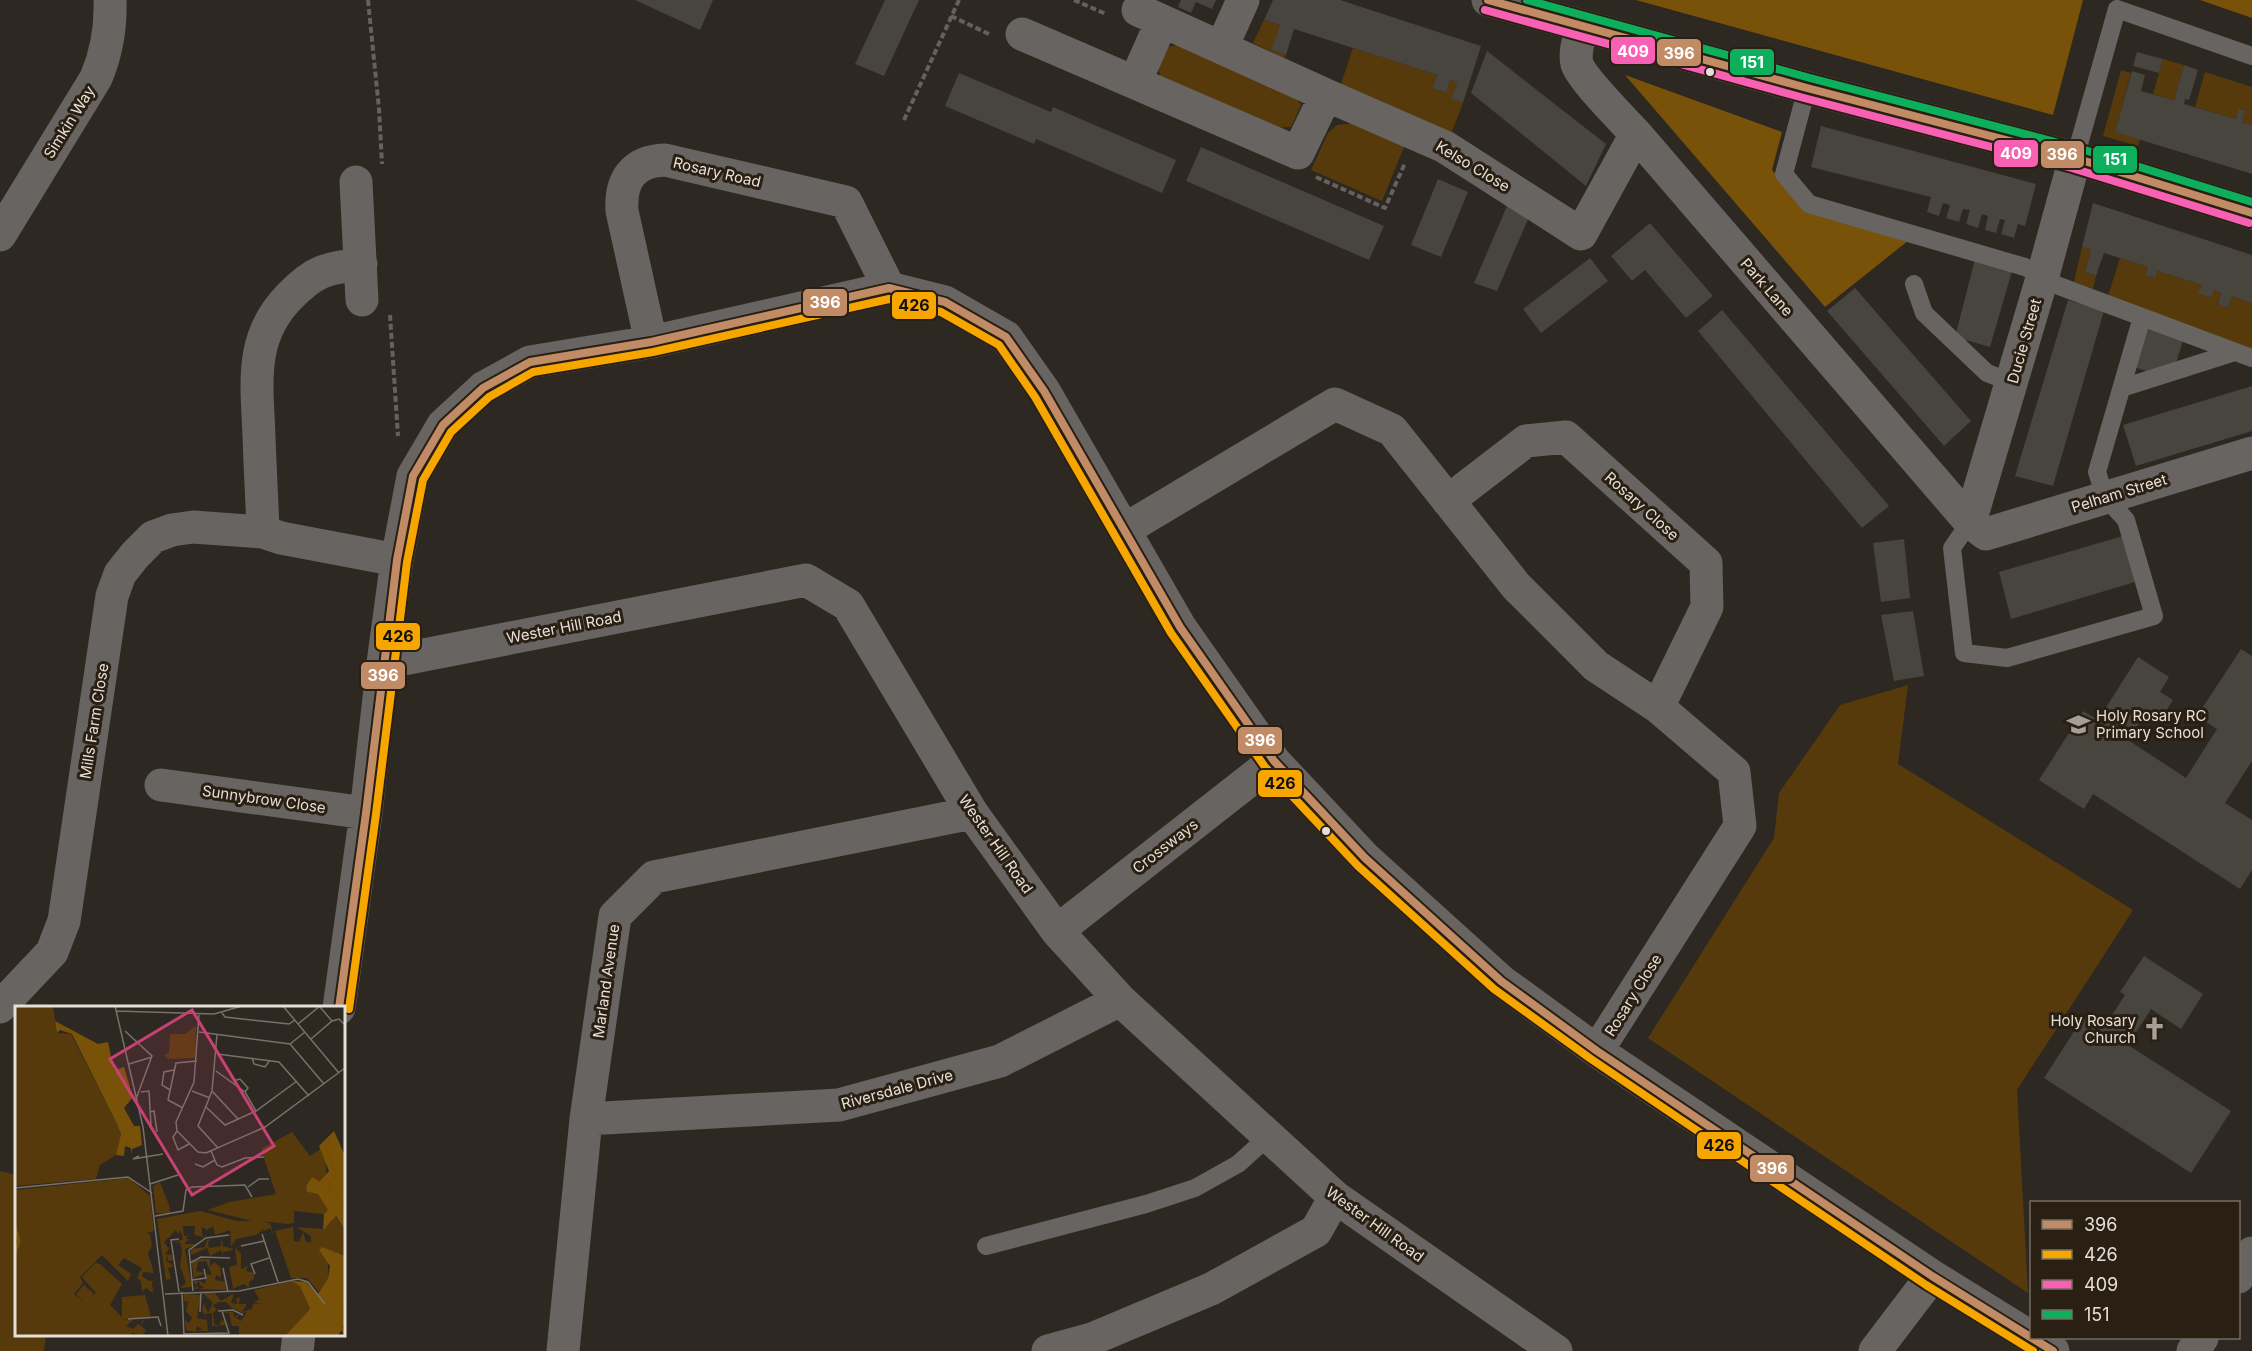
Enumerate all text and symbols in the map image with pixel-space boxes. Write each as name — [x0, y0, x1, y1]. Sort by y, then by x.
line badge: 409 — [1610, 36, 1656, 65]
line badge: 396 — [1656, 38, 1702, 67]
text: 409 — [1617, 41, 1649, 61]
text: 396 — [1663, 43, 1695, 63]
line badge: 151 — [1729, 48, 1775, 76]
text: 151 — [1740, 52, 1764, 72]
unlabelled marker — [1704, 66, 1716, 78]
street label: Simkin Way — [39, 82, 99, 162]
street label: Kelso Close — [1432, 136, 1514, 196]
line badge: 409 — [1993, 139, 2039, 168]
line badge: 396 — [2040, 140, 2085, 169]
text: 409 — [2000, 143, 2032, 163]
text: 396 — [2046, 144, 2078, 164]
line badge: 151 — [2092, 145, 2138, 174]
text: 151 — [2103, 149, 2127, 169]
street label: Rosary Road — [671, 153, 763, 191]
street label: Park Lane — [1737, 254, 1797, 320]
line badge: 396 — [802, 288, 848, 317]
line badge: 426 — [891, 291, 937, 320]
text: 396 — [809, 292, 841, 312]
text: 426 — [898, 295, 930, 315]
street label: Ducie Street — [2003, 296, 2045, 386]
street label: Rosary Close — [1601, 468, 1683, 544]
street label: Pelham Street — [2069, 469, 2169, 517]
street label: Wester Hill Road — [505, 607, 623, 647]
line badge: 426 — [375, 622, 421, 651]
text: 426 — [382, 626, 414, 646]
line badge: 396 — [360, 661, 406, 690]
street label: Mills Farm Close — [75, 662, 113, 780]
text: 396 — [367, 665, 399, 685]
place label: Holy Rosary RC Primary School — [2096, 706, 2206, 742]
school or university icon: Holy Rosary RC Primary School — [2065, 711, 2091, 737]
line badge: 396 — [1237, 726, 1283, 755]
text: 396 — [1244, 730, 1276, 750]
line badge: 426 — [1257, 769, 1303, 798]
text: 426 — [1264, 773, 1296, 793]
street label: Sunnybrow Close — [201, 781, 327, 817]
street label: Wester Hill Road — [955, 791, 1037, 897]
street label: Crossways — [1128, 814, 1202, 878]
unlabelled marker — [1320, 825, 1332, 837]
street label: Marland Avenue — [589, 923, 623, 1039]
street label: Rosary Close — [1600, 950, 1666, 1040]
inset map — [15, 1006, 345, 1336]
place label: Holy Rosary Church — [2050, 1011, 2137, 1047]
church icon: Holy Rosary Church — [2141, 1016, 2167, 1042]
street label: Riversdale Drive — [839, 1065, 955, 1113]
line badge: 426 — [1696, 1131, 1742, 1160]
text: 426 — [1703, 1135, 1735, 1155]
line badge: 396 — [1749, 1154, 1795, 1183]
text: 396 — [1756, 1158, 1788, 1178]
street label: Wester Hill Road — [1322, 1182, 1428, 1266]
legend — [2030, 1201, 2240, 1339]
text: 396 — [2084, 1214, 2117, 1235]
text: 426 — [2084, 1244, 2118, 1265]
text: 409 — [2084, 1274, 2118, 1295]
text: 151 — [2084, 1304, 2110, 1325]

